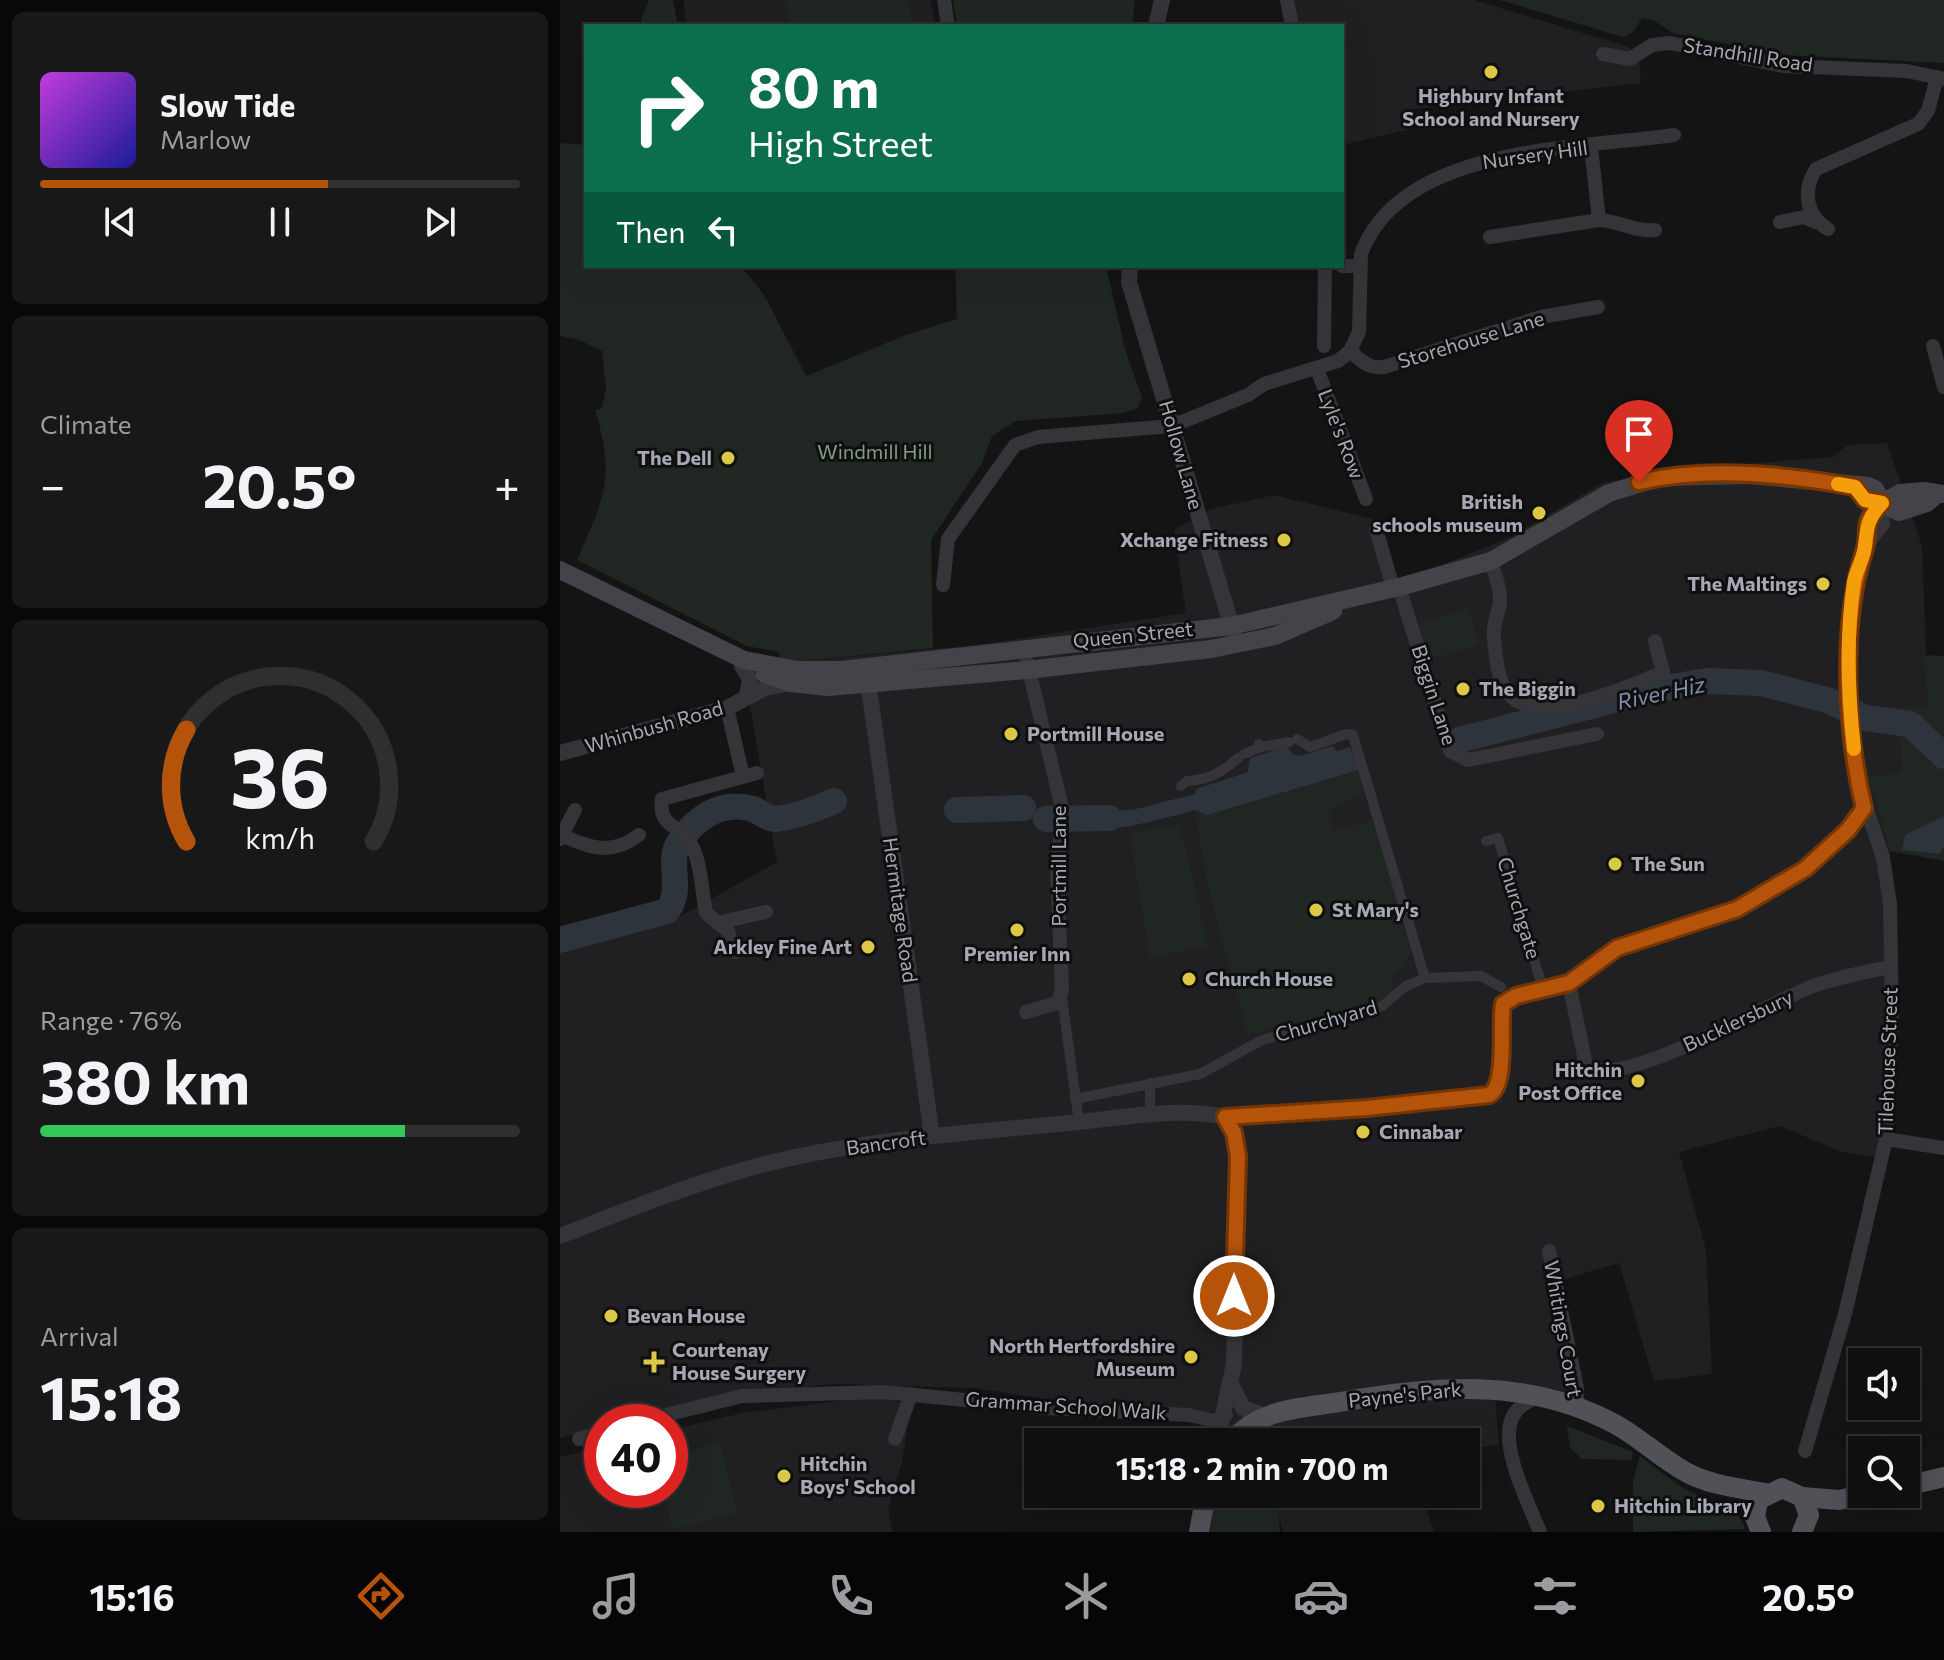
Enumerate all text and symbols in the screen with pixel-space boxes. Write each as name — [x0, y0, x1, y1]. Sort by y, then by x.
street label: Standhill Road — [1682, 32, 1814, 76]
text: 80 m — [748, 51, 879, 120]
icon: right — [616, 56, 720, 160]
marker: Highbury Infant School and Nursery — [1482, 63, 1500, 81]
place label: Highbury Infant School and Nursery — [1402, 83, 1580, 130]
text: Slow Tide — [160, 86, 295, 123]
text: High Street — [748, 120, 933, 164]
text: Marlow — [160, 123, 251, 154]
street label: Nursery Hill — [1481, 135, 1589, 173]
icon: previous — [98, 200, 142, 244]
icon: pause — [258, 200, 302, 244]
icon: next — [418, 200, 462, 244]
icon: left — [701, 208, 745, 252]
text: Then — [616, 212, 685, 249]
street label: Storehouse Lane — [1395, 305, 1547, 373]
street label: Lyle's Row — [1314, 385, 1370, 482]
street label: Hollow Lane — [1155, 397, 1209, 512]
pin — [1605, 400, 1673, 482]
text: Climate — [40, 408, 132, 439]
icon: arrive — [1617, 412, 1661, 456]
park label: Windmill Hill — [817, 439, 933, 463]
place label: The Dell — [637, 445, 712, 469]
text: 20.5° — [203, 447, 357, 520]
marker: The Dell — [719, 449, 737, 467]
text: − — [40, 457, 65, 511]
text: + — [494, 457, 520, 511]
place label: British schools museum — [1372, 489, 1523, 536]
marker: British schools museum — [1530, 504, 1548, 522]
place label: Xchange Fitness — [1120, 527, 1268, 551]
marker: Xchange Fitness — [1275, 531, 1293, 549]
place label: The Maltings — [1687, 571, 1807, 595]
marker: The Maltings — [1814, 575, 1832, 593]
street label: Queen Street — [1072, 616, 1194, 652]
street label: Biggin Lane — [1407, 641, 1462, 748]
water label: River Hiz — [1614, 670, 1707, 715]
place label: The Biggin — [1479, 676, 1576, 700]
marker: The Biggin — [1454, 680, 1472, 698]
street label: Whinbush Road — [582, 695, 726, 757]
place label: Portmill House — [1027, 721, 1164, 745]
text: 36 — [230, 723, 330, 825]
marker: Portmill House — [1002, 725, 1020, 743]
street label: Portmill Lane — [1046, 806, 1070, 926]
text: km/h — [245, 820, 315, 855]
street label: Hermitage Road — [879, 836, 923, 984]
place label: The Sun — [1631, 851, 1705, 875]
street label: Churchgate — [1493, 854, 1547, 961]
marker: The Sun — [1606, 855, 1624, 873]
place label: St Mary's — [1332, 897, 1419, 921]
marker: St Mary's — [1307, 901, 1325, 919]
marker: Premier Inn — [1008, 921, 1026, 939]
place label: Arkley Fine Art — [713, 934, 852, 958]
marker: Arkley Fine Art — [859, 938, 877, 956]
place label: Premier Inn — [964, 941, 1070, 965]
place label: Church House — [1205, 966, 1333, 990]
marker: Church House — [1180, 970, 1198, 988]
street label: Bucklersbury — [1679, 984, 1796, 1056]
street label: Tilehouse Street — [1872, 986, 1902, 1135]
street label: Churchyard — [1272, 994, 1379, 1046]
text: Range · 76% — [40, 1004, 182, 1035]
text: 380 km — [40, 1043, 250, 1116]
place label: Hitchin Post Office — [1518, 1057, 1622, 1104]
marker: Hitchin Post Office — [1629, 1072, 1647, 1090]
place label: Cinnabar — [1379, 1119, 1463, 1143]
marker: Cinnabar — [1354, 1123, 1372, 1141]
street label: Bancroft — [844, 1125, 927, 1159]
position arrow — [1192, 1254, 1276, 1338]
street label: Whitings Court — [1540, 1258, 1588, 1399]
place label: Bevan House — [627, 1303, 745, 1327]
marker: Bevan House — [602, 1307, 620, 1325]
text: Arrival — [40, 1320, 119, 1351]
place label: North Hertfordshire Museum — [989, 1333, 1175, 1380]
place label: Courtenay House Surgery — [672, 1337, 806, 1384]
marker: North Hertfordshire Museum — [1182, 1348, 1200, 1366]
map controls — [1848, 1348, 1920, 1508]
button: sound — [1848, 1348, 1920, 1420]
marker: Courtenay House Surgery — [643, 1351, 665, 1373]
text: 15:18 — [40, 1359, 182, 1432]
street label: Payne's Park — [1347, 1376, 1463, 1412]
street label: Grammar School Walk — [965, 1386, 1168, 1424]
speed limit sign: 40 — [584, 1404, 688, 1508]
button: search — [1848, 1436, 1920, 1508]
text: 15:18 · 2 min · 700 m — [1116, 1449, 1388, 1486]
place label: Hitchin Boys' School — [800, 1451, 916, 1498]
marker: Hitchin Boys' School — [775, 1467, 793, 1485]
place label: Hitchin Library — [1614, 1493, 1752, 1517]
marker: Hitchin Library — [1589, 1497, 1607, 1515]
icon: directions — [353, 1568, 409, 1624]
icon: music — [588, 1568, 644, 1624]
icon: phone — [823, 1568, 879, 1624]
icon: climate — [1058, 1568, 1114, 1624]
icon: car — [1293, 1568, 1349, 1624]
icon: filters — [1527, 1568, 1583, 1624]
text: 15:16 — [89, 1574, 175, 1618]
text: 20.5° — [1762, 1574, 1855, 1618]

